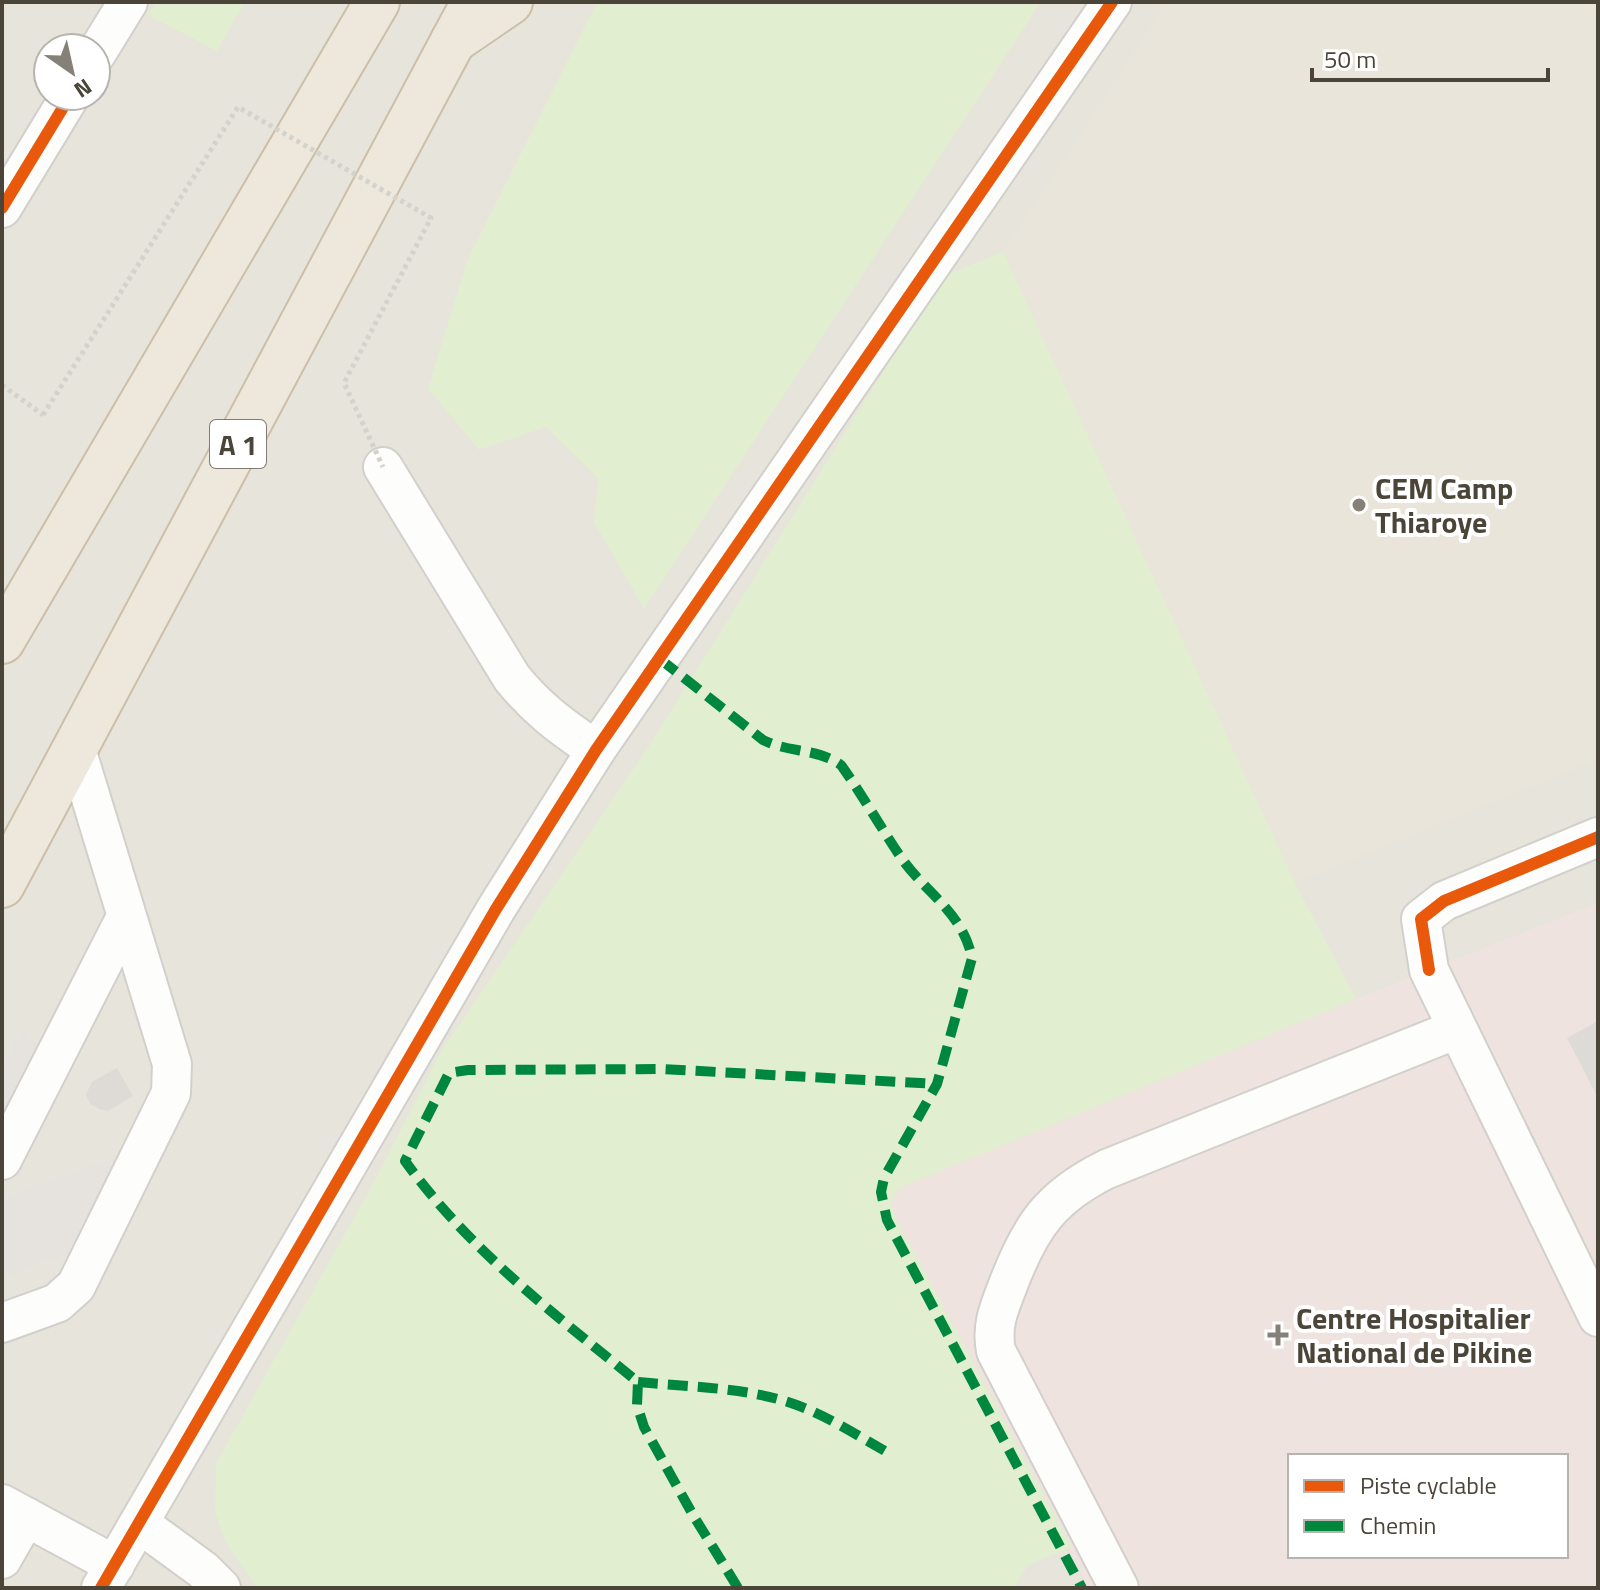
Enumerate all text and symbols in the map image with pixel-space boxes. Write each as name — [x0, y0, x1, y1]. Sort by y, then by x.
north arrow — [32, 32, 112, 112]
scale bar — [1312, 32, 1548, 82]
text: 50 m — [1324, 41, 1376, 77]
text: N — [67, 70, 99, 107]
road number: A 1 — [210, 420, 266, 468]
place label: CEM Camp Thiaroye — [1375, 465, 1513, 545]
marker: CEM Camp Thiaroye — [1350, 496, 1368, 514]
place label: Centre Hospitalier National de Pikine — [1296, 1295, 1532, 1375]
marker: Centre Hospitalier National de Pikine — [1267, 1324, 1289, 1346]
legend — [1288, 1454, 1568, 1558]
text: Piste cyclable — [1360, 1467, 1497, 1503]
text: Chemin — [1360, 1507, 1436, 1543]

